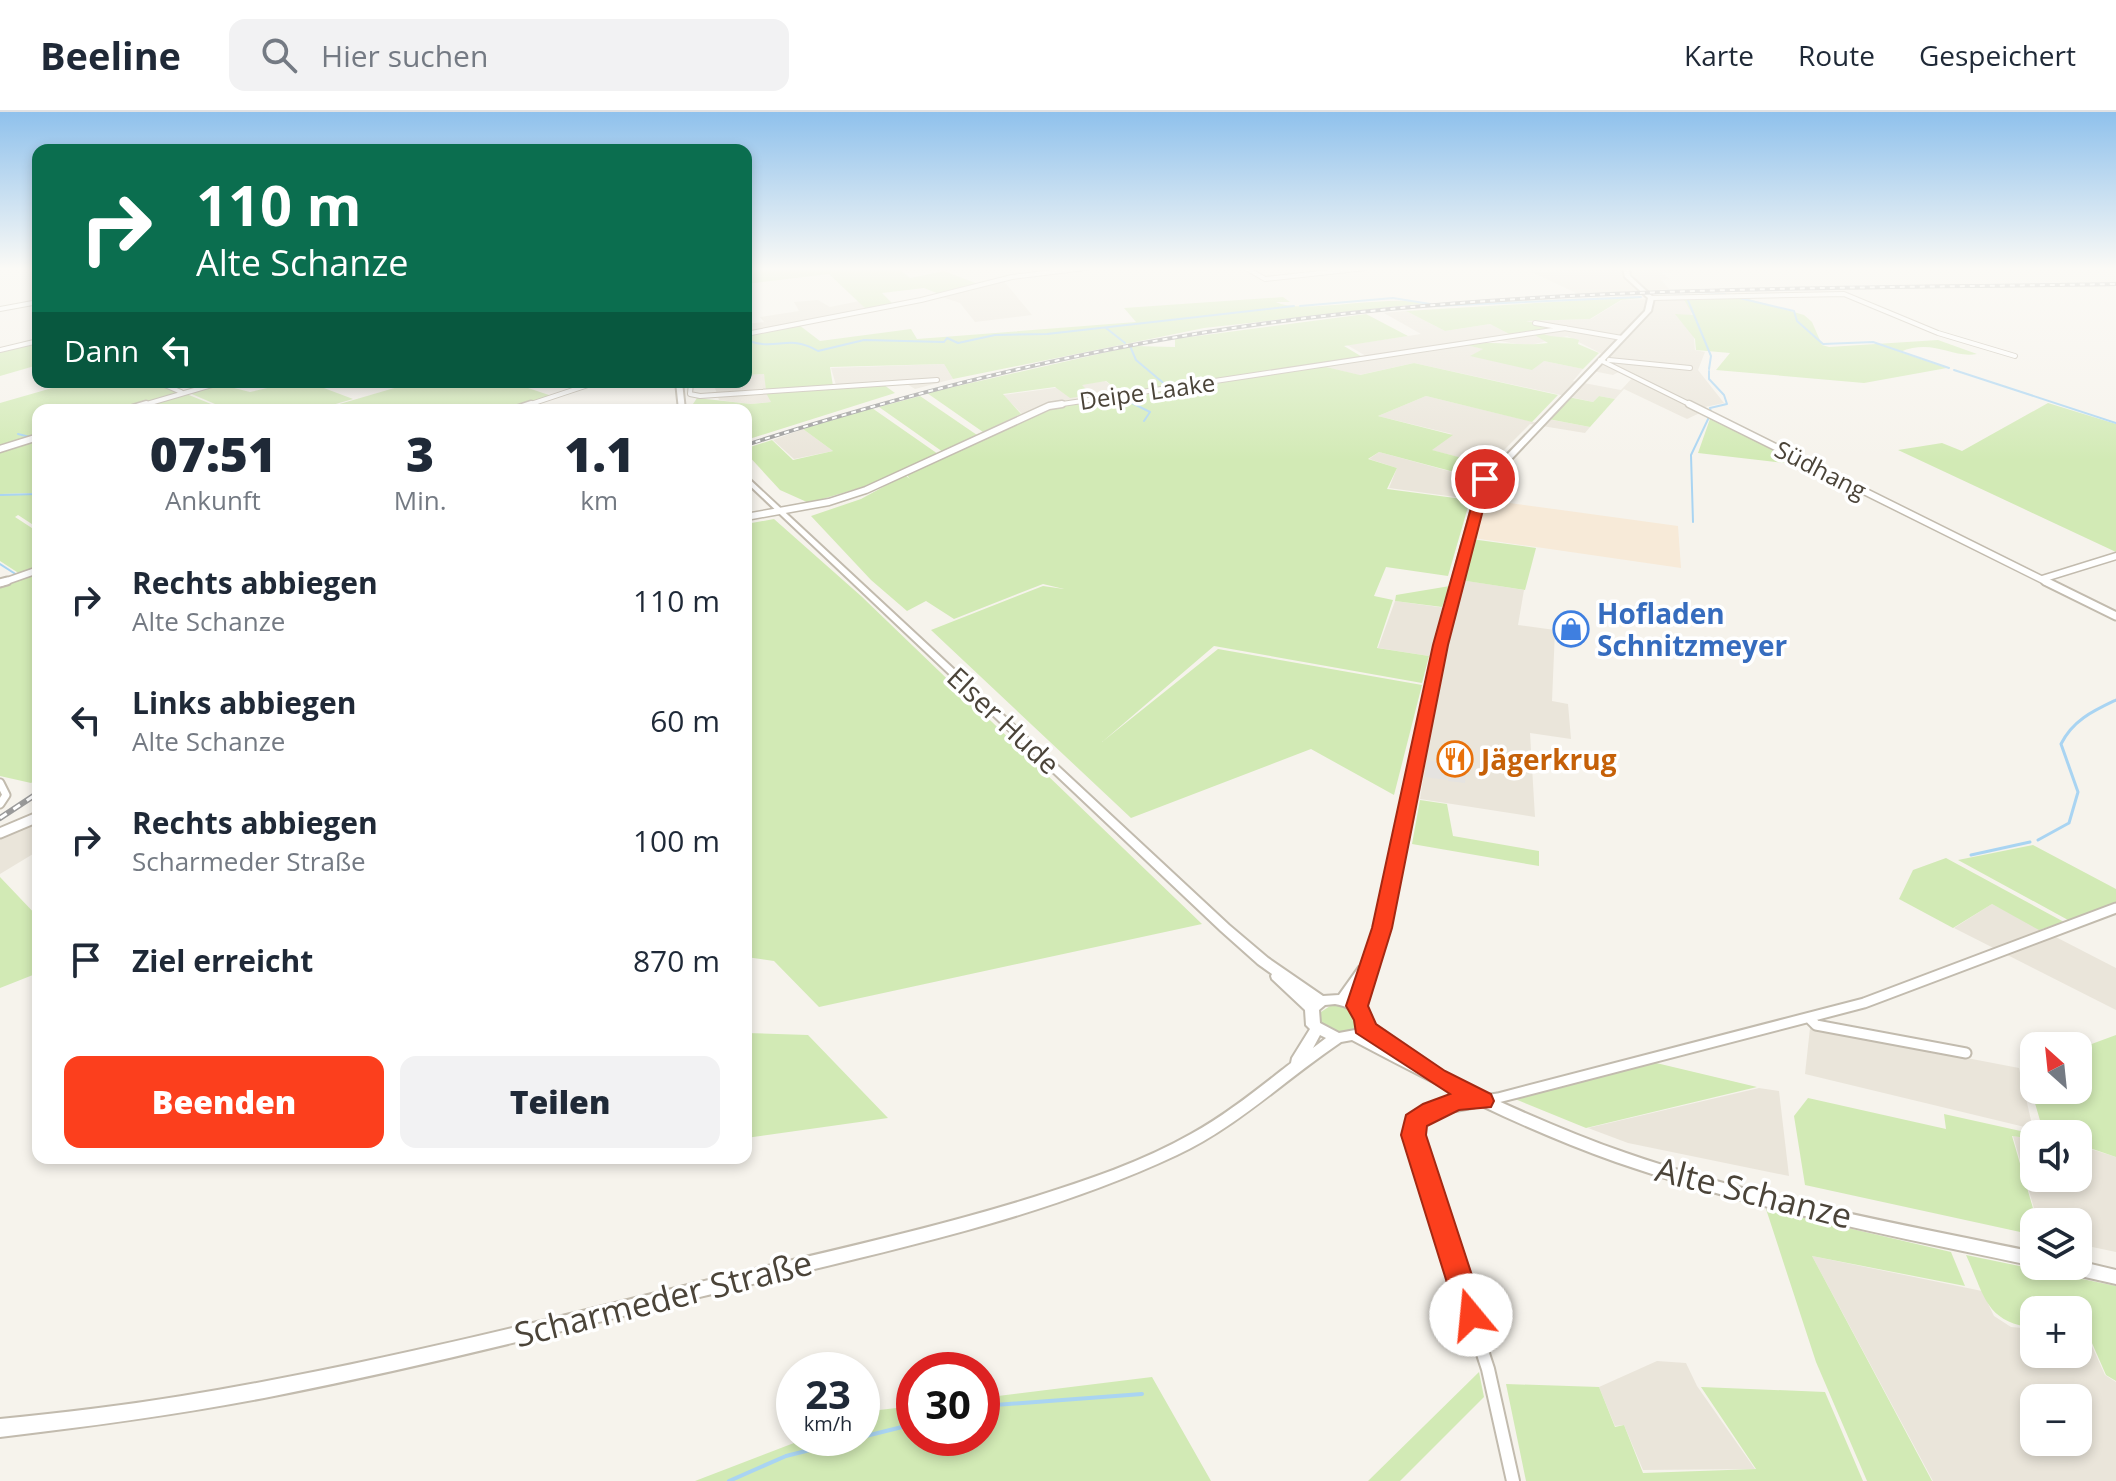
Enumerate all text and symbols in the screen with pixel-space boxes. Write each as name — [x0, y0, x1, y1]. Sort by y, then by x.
search box — [229, 19, 789, 91]
text: Beeline — [40, 29, 181, 81]
icon: search — [257, 33, 301, 77]
text: Hier suchen — [321, 35, 488, 76]
text: Karte — [1684, 36, 1754, 74]
text: Route — [1798, 36, 1875, 74]
text: Gespeichert — [1919, 36, 2076, 74]
text: 110 m — [196, 166, 362, 242]
icon: right — [64, 176, 168, 280]
text: Alte Schanze — [196, 238, 408, 287]
icon: left — [155, 328, 199, 372]
text: Dann — [64, 330, 139, 371]
street label: Deipe Laake — [1077, 365, 1217, 417]
text: 07:51 — [150, 421, 276, 486]
text: 3 — [406, 421, 434, 486]
text: 1.1 — [564, 421, 634, 486]
street label: Südhang — [1770, 432, 1872, 506]
pin — [1451, 445, 1519, 513]
icon: arrive — [1463, 457, 1507, 501]
text: Ankunft — [165, 482, 261, 518]
text: Min. — [394, 482, 446, 518]
text: km — [580, 482, 618, 518]
text: Rechts abbiegen — [132, 562, 378, 603]
icon: right — [64, 578, 108, 622]
text: 110 m — [633, 580, 720, 621]
place label: Hofladen Schnitzmeyer — [1597, 594, 1787, 664]
text: Alte Schanze — [132, 603, 285, 639]
shop icon: Hofladen Schnitzmeyer — [1552, 610, 1590, 648]
street label: Elser Hude — [939, 658, 1069, 782]
text: Links abbiegen — [132, 682, 357, 723]
icon: left — [64, 698, 108, 742]
text: 60 m — [650, 700, 720, 741]
text: Alte Schanze — [132, 723, 285, 759]
restaurant icon: Jägerkrug — [1436, 740, 1474, 778]
place label: Jägerkrug — [1478, 740, 1617, 778]
text: Rechts abbiegen — [132, 802, 378, 843]
icon: right — [64, 818, 108, 862]
text: 100 m — [633, 820, 720, 861]
text: Scharmeder Straße — [132, 843, 366, 879]
icon: arrive — [64, 938, 108, 982]
text: Ziel erreicht — [132, 940, 313, 981]
text: 870 m — [633, 940, 720, 981]
north arrow — [2020, 1032, 2092, 1104]
map controls — [2020, 1032, 2092, 1456]
button: Beenden — [64, 1056, 384, 1148]
button: Teilen — [400, 1056, 720, 1148]
button: sound — [2020, 1120, 2092, 1192]
street label: Alte Schanze — [1651, 1145, 1857, 1239]
button: layers — [2020, 1208, 2092, 1280]
street label: Scharmeder Straße — [509, 1239, 817, 1357]
position arrow — [1429, 1273, 1513, 1357]
button: + — [2020, 1296, 2092, 1368]
speed limit sign: 30 — [896, 1352, 1000, 1456]
text: 23 — [805, 1366, 851, 1421]
button: − — [2020, 1384, 2092, 1456]
text: km/h — [804, 1410, 852, 1437]

